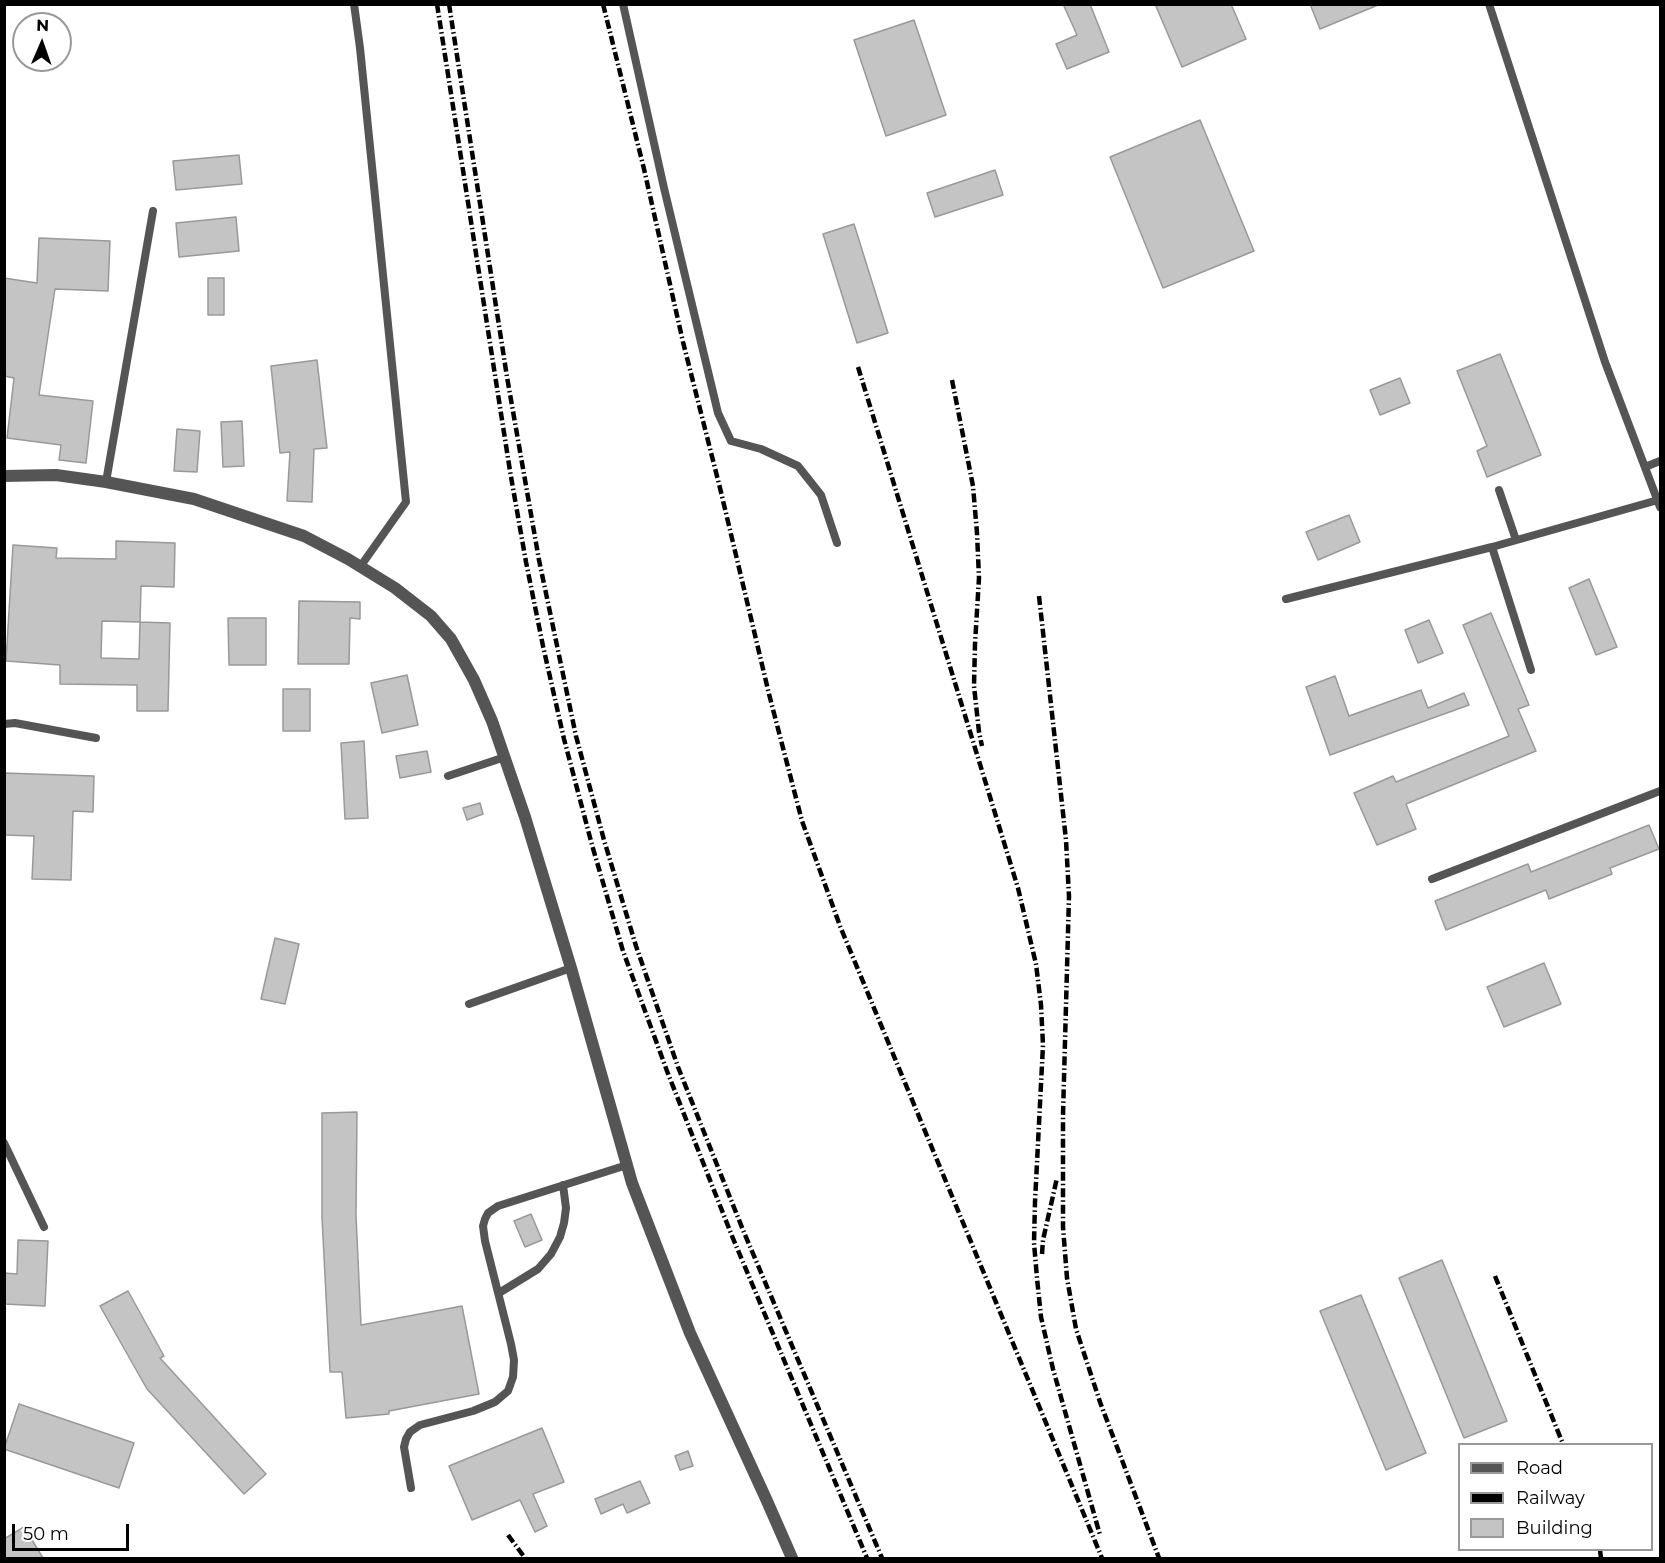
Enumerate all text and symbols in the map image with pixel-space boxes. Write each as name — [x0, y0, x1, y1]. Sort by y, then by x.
north arrow — [12, 12, 72, 72]
text: N — [36, 16, 49, 35]
legend — [1458, 1443, 1653, 1551]
text: Road — [1516, 1457, 1563, 1479]
text: Railway — [1516, 1487, 1585, 1509]
scale bar — [15, 1512, 132, 1550]
text: Building — [1516, 1517, 1593, 1539]
text: 50 m — [23, 1523, 69, 1545]

